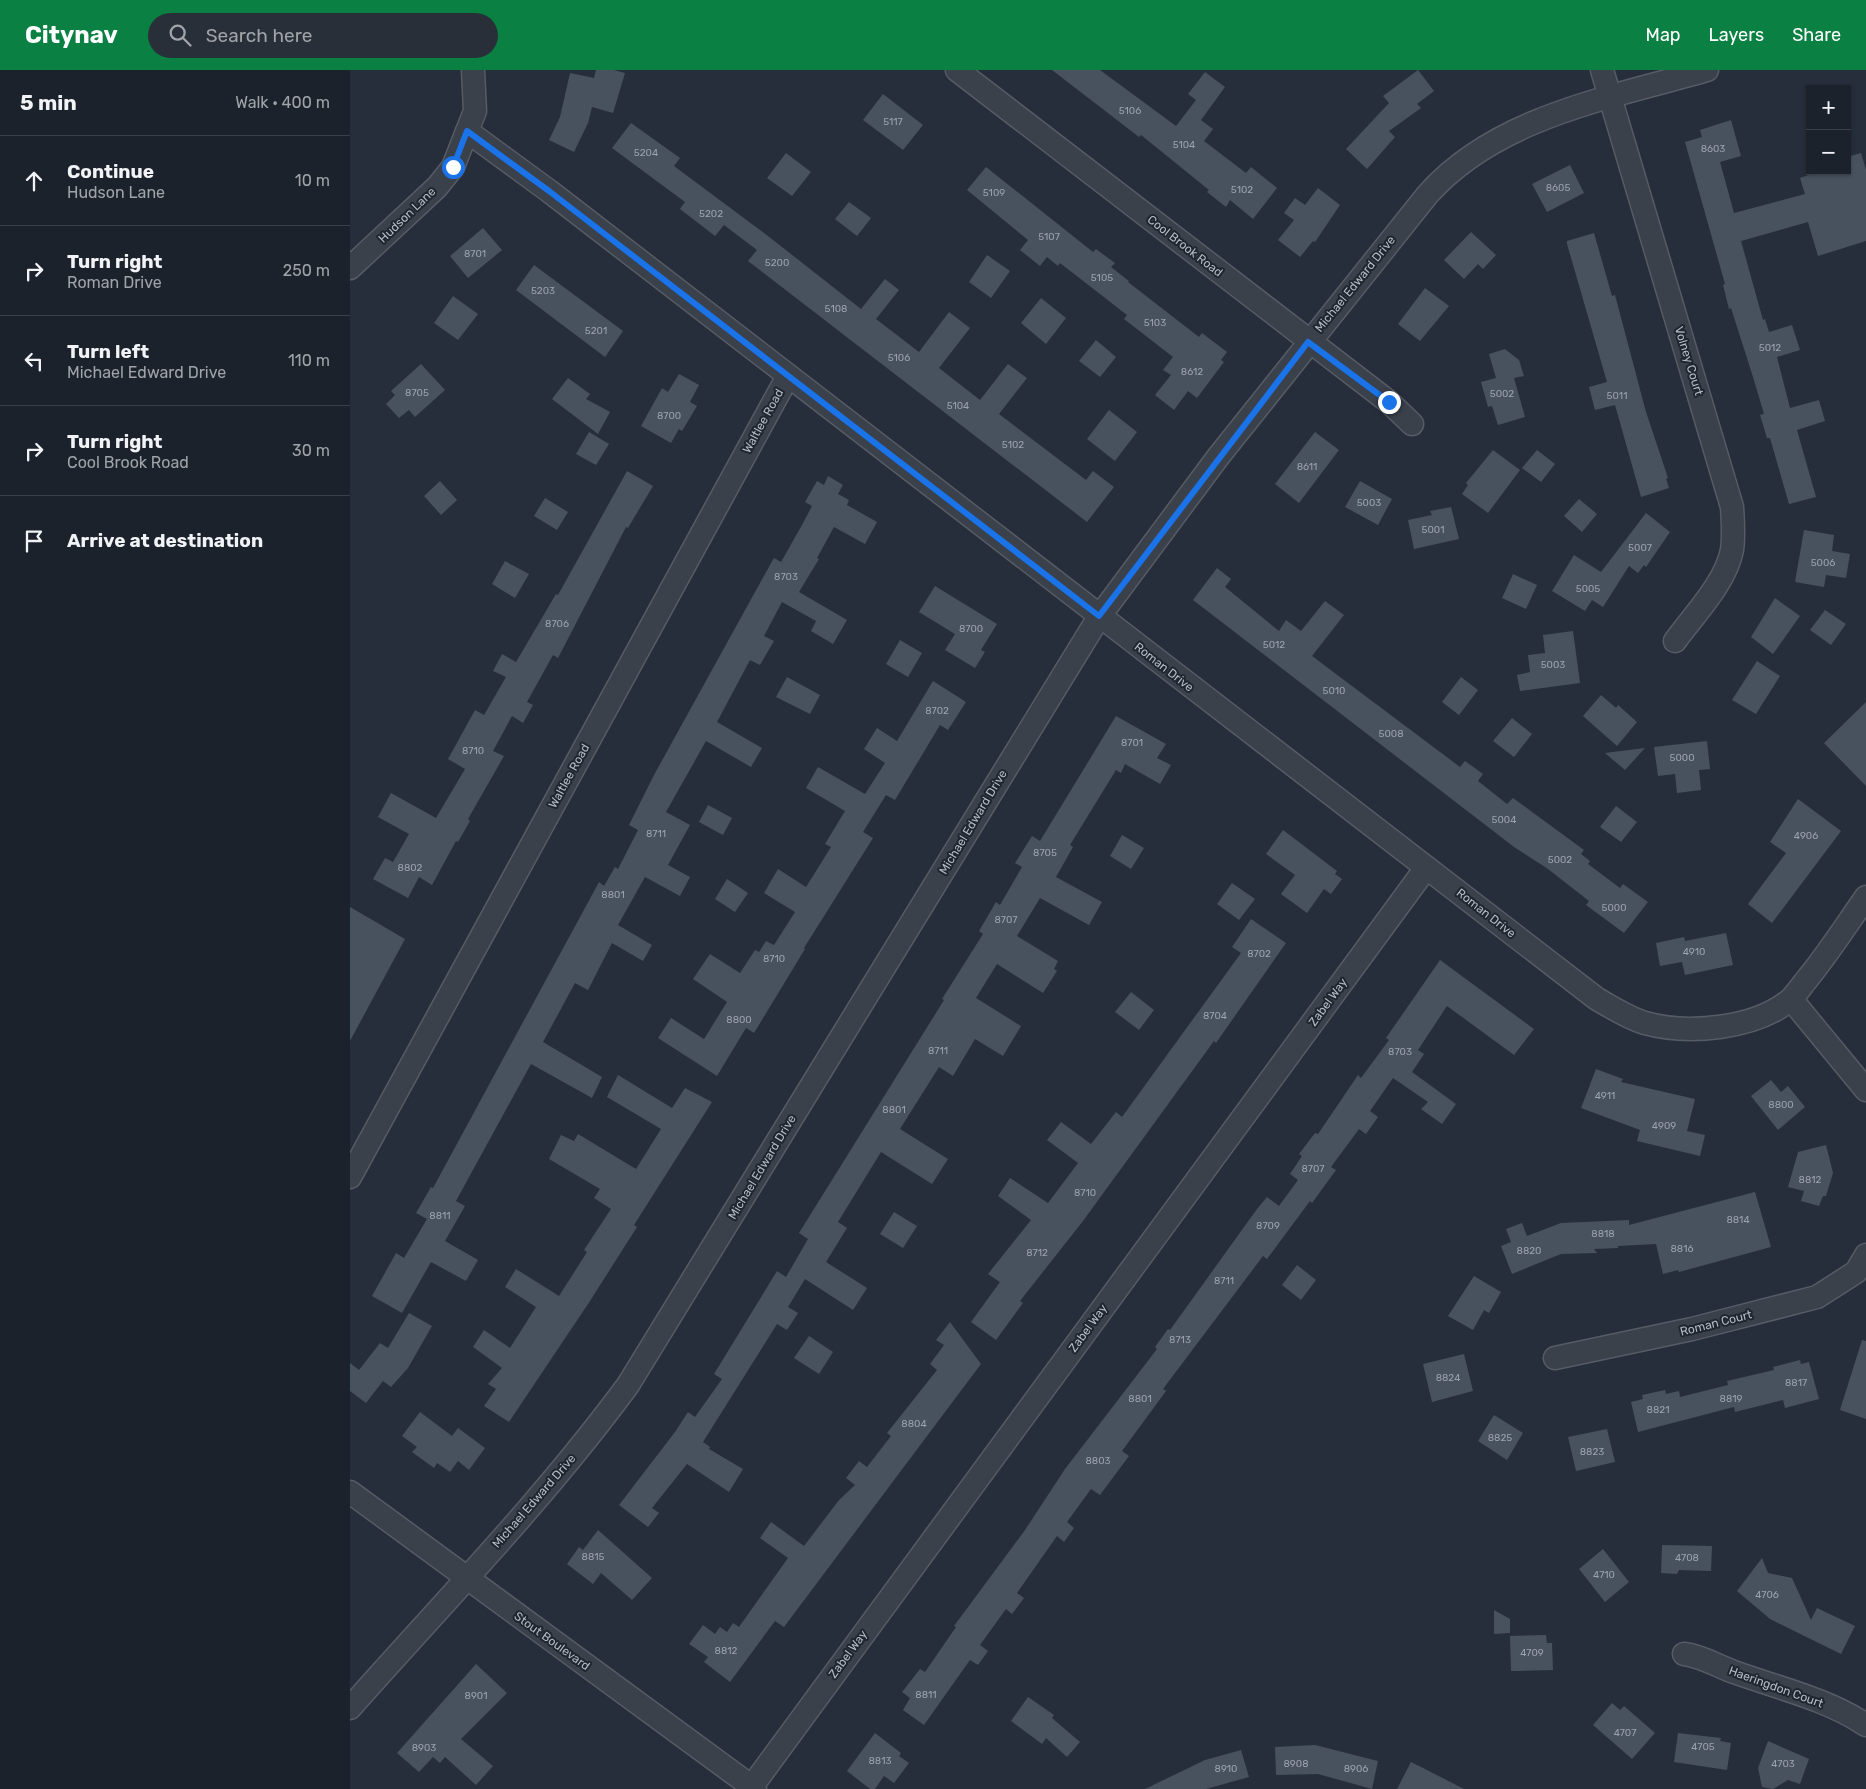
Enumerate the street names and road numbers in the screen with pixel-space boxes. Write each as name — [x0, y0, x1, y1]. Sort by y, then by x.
street label: Hudson Lane — [376, 184, 439, 246]
street label: Cool Brook Road — [1145, 212, 1225, 280]
street label: Michael Edward Drive — [1312, 233, 1398, 335]
street label: Volney Court — [1672, 325, 1706, 397]
street label: Waltlee Road — [740, 386, 786, 456]
street label: Roman Drive — [1132, 640, 1197, 695]
street label: Waltlee Road — [546, 741, 592, 811]
street label: Michael Edward Drive — [936, 767, 1010, 877]
street label: Roman Drive — [1454, 886, 1519, 941]
street label: Zabel Way — [1306, 975, 1350, 1029]
street label: Michael Edward Drive — [725, 1112, 799, 1222]
street label: Zabel Way — [1066, 1301, 1110, 1355]
street label: Roman Court — [1679, 1307, 1754, 1339]
street label: Michael Edward Drive — [490, 1451, 579, 1551]
street label: Stout Boulevard — [511, 1609, 593, 1673]
street label: Zabel Way — [826, 1627, 870, 1681]
street label: Haeringdon Court — [1727, 1663, 1825, 1711]

